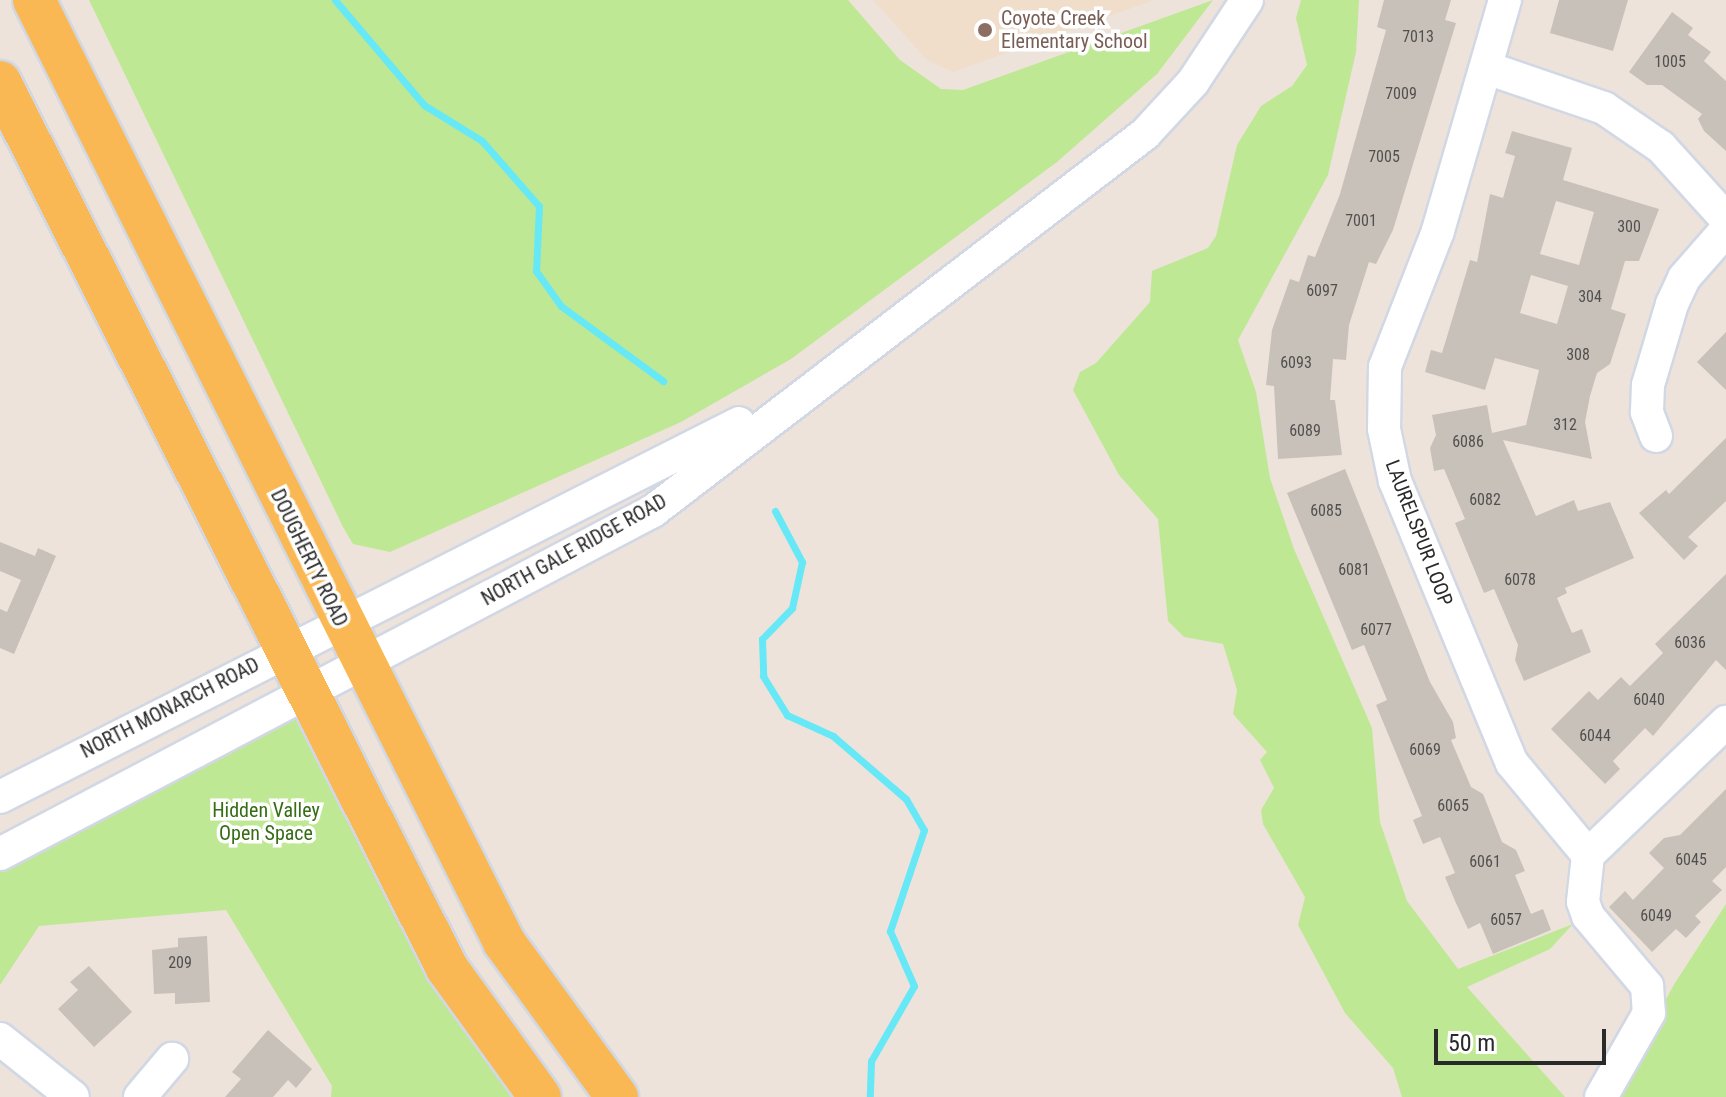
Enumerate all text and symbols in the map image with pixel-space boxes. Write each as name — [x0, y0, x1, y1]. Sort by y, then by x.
place label: Coyote Creek Elementary School — [1001, 6, 1148, 53]
marker: Coyote Creek Elementary School — [976, 21, 994, 39]
house number: 7013 — [1402, 27, 1434, 47]
house number: 1005 — [1654, 52, 1686, 72]
house number: 7009 — [1385, 84, 1417, 104]
house number: 7005 — [1368, 147, 1400, 167]
house number: 7001 — [1345, 211, 1377, 231]
house number: 300 — [1617, 217, 1641, 237]
house number: 6097 — [1306, 281, 1338, 301]
house number: 304 — [1578, 287, 1602, 307]
house number: 308 — [1566, 345, 1590, 365]
house number: 6093 — [1280, 353, 1312, 373]
house number: 312 — [1553, 415, 1577, 435]
house number: 6089 — [1289, 421, 1321, 441]
house number: 6086 — [1452, 432, 1484, 452]
street label: LAURELSPUR LOOP — [1380, 457, 1458, 609]
street label: DOUGHERTY ROAD — [265, 485, 353, 631]
street label: NORTH GALE RIDGE ROAD — [477, 489, 671, 611]
house number: 6082 — [1469, 490, 1501, 510]
house number: 6085 — [1310, 501, 1342, 521]
house number: 6081 — [1338, 560, 1370, 580]
house number: 6078 — [1504, 570, 1536, 590]
house number: 6077 — [1360, 620, 1392, 640]
house number: 6036 — [1674, 633, 1706, 653]
street label: NORTH MONARCH ROAD — [77, 653, 263, 763]
house number: 6040 — [1633, 690, 1665, 710]
house number: 6044 — [1579, 726, 1611, 746]
house number: 6069 — [1409, 740, 1441, 760]
house number: 6065 — [1437, 796, 1469, 816]
park label: Hidden Valley Open Space — [212, 798, 320, 845]
house number: 6045 — [1675, 850, 1707, 870]
house number: 6061 — [1469, 852, 1501, 872]
house number: 6049 — [1640, 906, 1672, 926]
house number: 6057 — [1490, 910, 1522, 930]
house number: 209 — [168, 953, 192, 973]
scale bar — [1438, 1013, 1610, 1063]
text: 50 m — [1448, 1029, 1495, 1057]

